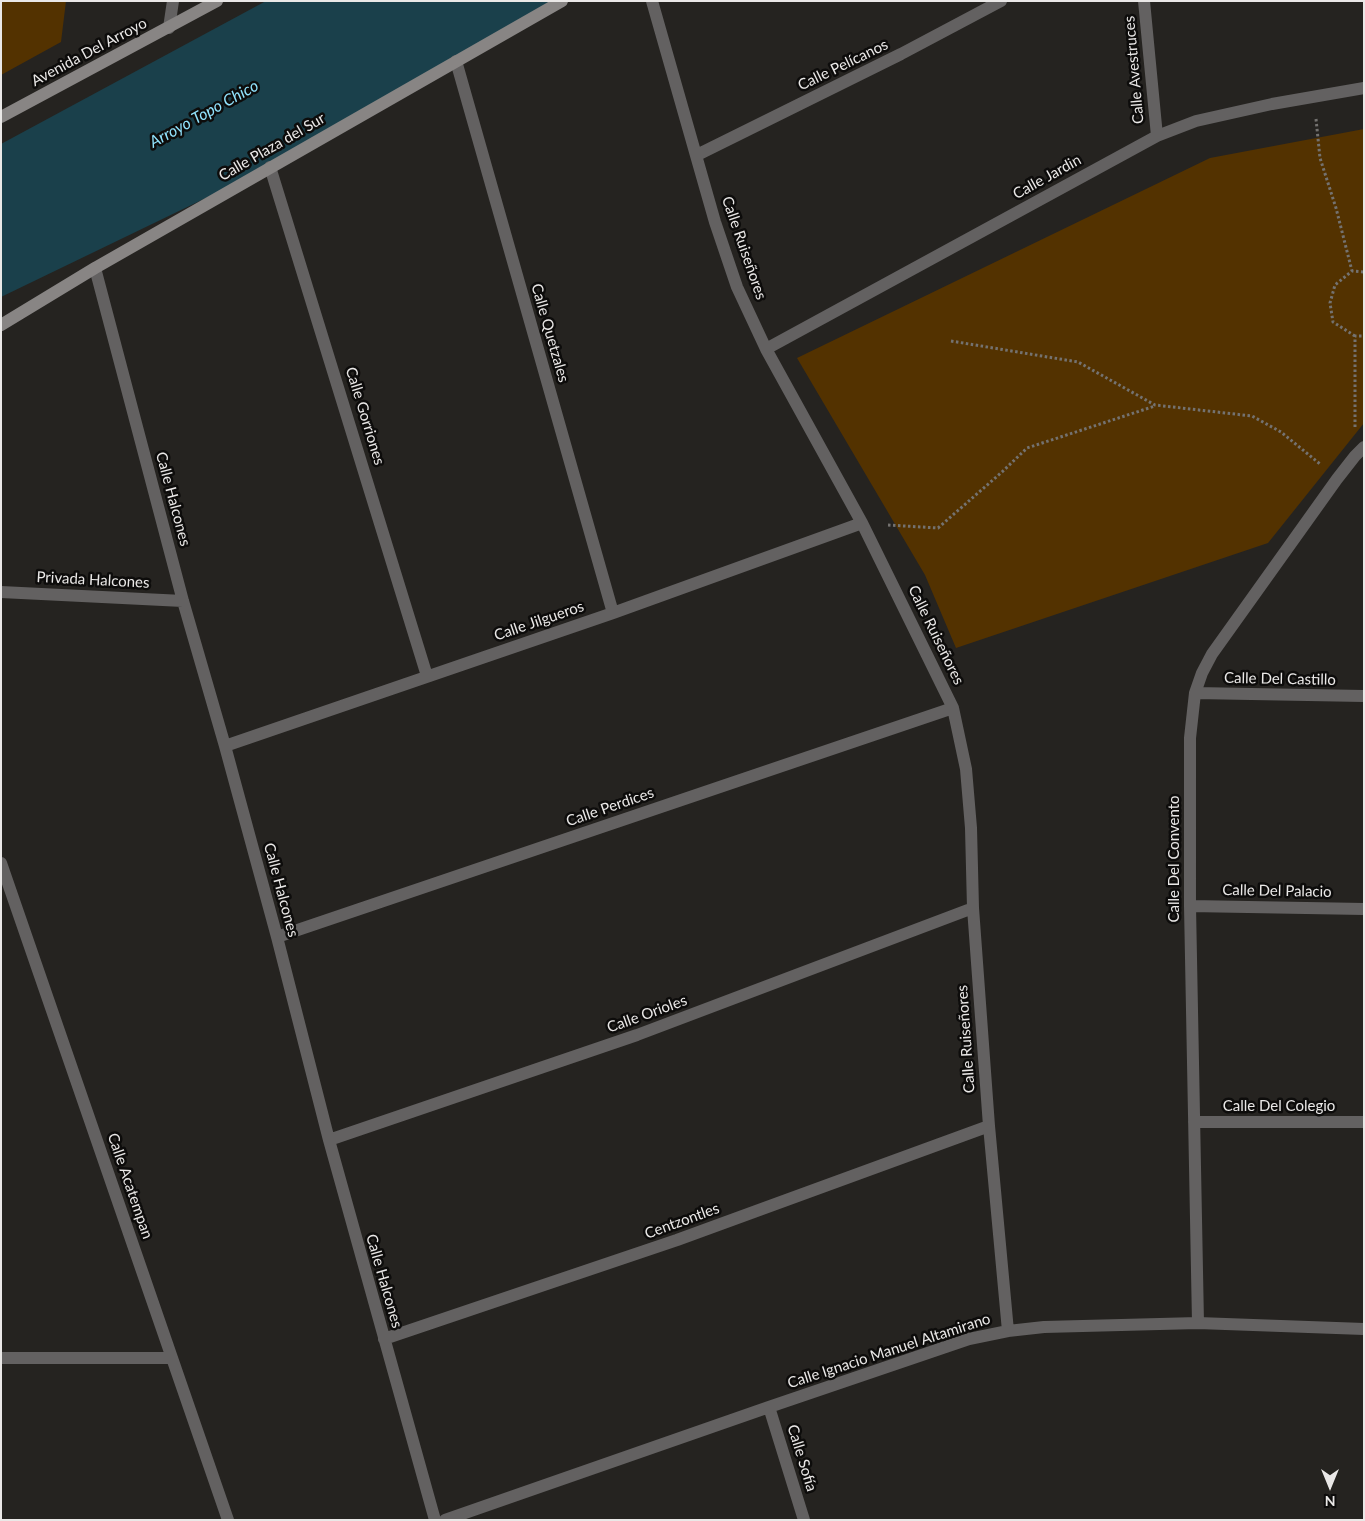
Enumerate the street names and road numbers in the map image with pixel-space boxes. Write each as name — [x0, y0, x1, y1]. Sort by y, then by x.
street label: Avenida Del Arroyo — [28, 14, 150, 90]
street label: Calle Avestruces — [1120, 15, 1148, 125]
street label: Calle Pelícanos — [795, 35, 891, 95]
street label: Calle Plaza del Sur — [216, 109, 328, 185]
street label: Calle Jardin — [1010, 151, 1084, 203]
street label: Calle Ruiseñores — [718, 194, 770, 302]
street label: Calle Quetzales — [527, 281, 573, 385]
street label: Calle Gorriones — [342, 365, 388, 467]
street label: Calle Halcones — [152, 450, 194, 548]
street label: Privada Halcones — [36, 568, 150, 592]
street label: Calle Ruiseñores — [904, 582, 968, 688]
street label: Calle Jilgueros — [492, 597, 586, 645]
street label: Calle Del Castillo — [1224, 669, 1336, 689]
street label: Calle Perdices — [564, 784, 656, 830]
street label: Calle Del Convento — [1165, 795, 1183, 923]
street label: Calle Halcones — [260, 841, 302, 939]
street label: Calle Del Palacio — [1222, 881, 1332, 901]
street label: Calle Ruiseñores — [953, 984, 979, 1094]
street label: Calle Orioles — [605, 991, 689, 1037]
street label: Calle Del Colegio — [1223, 1097, 1335, 1115]
street label: Calle Acatempan — [103, 1131, 157, 1241]
street label: Centzontles — [642, 1199, 722, 1243]
street label: Calle Halcones — [362, 1232, 406, 1330]
street label: Calle Ignacio Manuel Altamirano — [785, 1310, 993, 1392]
street label: Calle Sofía — [783, 1422, 821, 1494]

